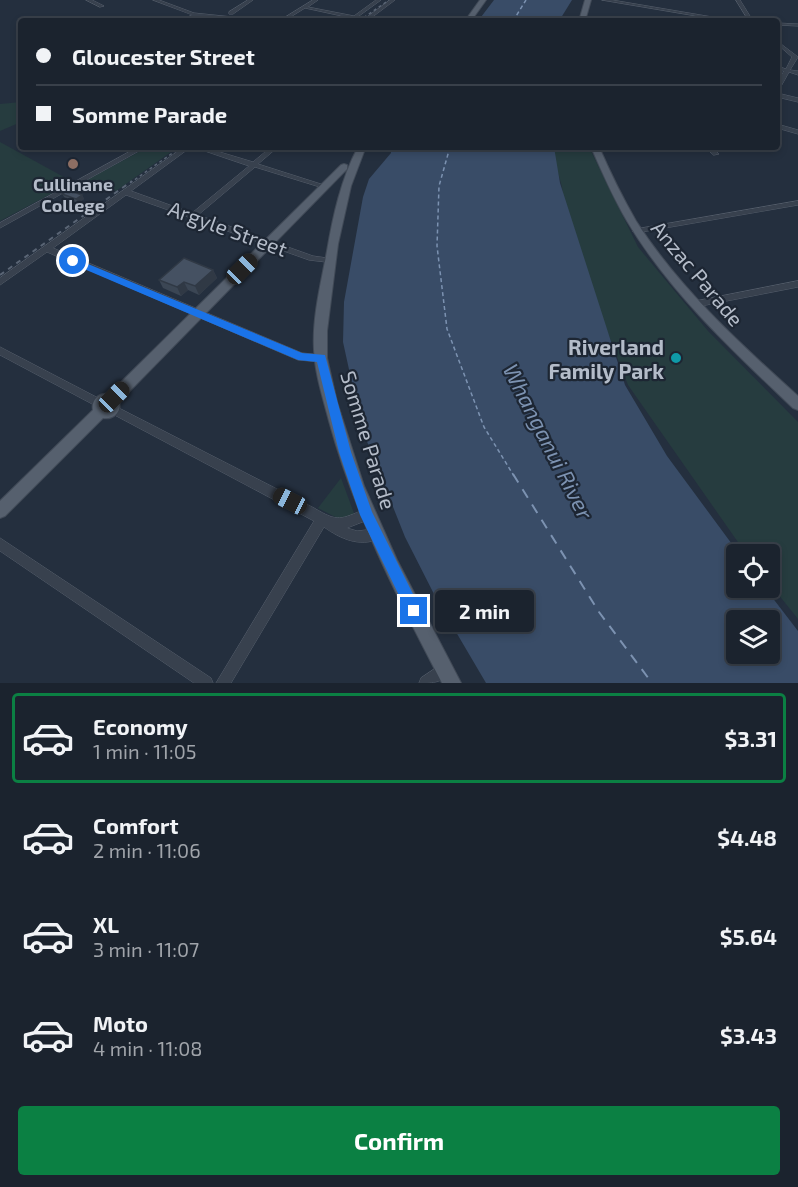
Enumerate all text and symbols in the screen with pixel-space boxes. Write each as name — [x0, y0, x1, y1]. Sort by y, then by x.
text: Gloucester Street — [72, 43, 255, 69]
text: Somme Parade — [72, 101, 227, 127]
marker: Cullinane College — [66, 157, 80, 171]
place label: Cullinane College — [33, 173, 113, 216]
street label: Argyle Street — [165, 195, 291, 261]
street label: Anzac Parade — [647, 215, 749, 331]
route start — [59, 247, 86, 274]
car — [223, 250, 261, 288]
place label: Riverland Family Park — [549, 334, 664, 384]
marker: Riverland Family Park — [669, 351, 683, 365]
water label: Whanganui River — [499, 359, 600, 524]
street label: Somme Parade — [336, 368, 402, 512]
car — [95, 378, 133, 416]
car — [270, 485, 310, 517]
map controls — [726, 544, 780, 664]
button: locate — [726, 544, 780, 598]
callout: 2 min — [435, 590, 534, 632]
route end — [400, 597, 427, 624]
text: 2 min — [459, 599, 510, 623]
button: layers — [726, 610, 780, 664]
icon: car — [21, 711, 75, 765]
text: Economy — [93, 713, 188, 739]
text: $3.31 — [724, 725, 777, 751]
text: 1 min · 11:05 — [93, 739, 197, 763]
icon: car — [21, 810, 75, 864]
text: Comfort — [93, 812, 178, 838]
text: $4.48 — [717, 824, 777, 850]
text: 2 min · 11:06 — [93, 838, 201, 862]
icon: car — [21, 909, 75, 963]
text: XL — [93, 911, 119, 937]
text: $5.64 — [720, 923, 777, 949]
text: 3 min · 11:07 — [93, 937, 199, 961]
icon: car — [21, 1008, 75, 1062]
text: Moto — [93, 1010, 148, 1036]
text: $3.43 — [720, 1022, 777, 1048]
text: 4 min · 11:08 — [93, 1036, 202, 1060]
button: Confirm — [18, 1106, 780, 1175]

